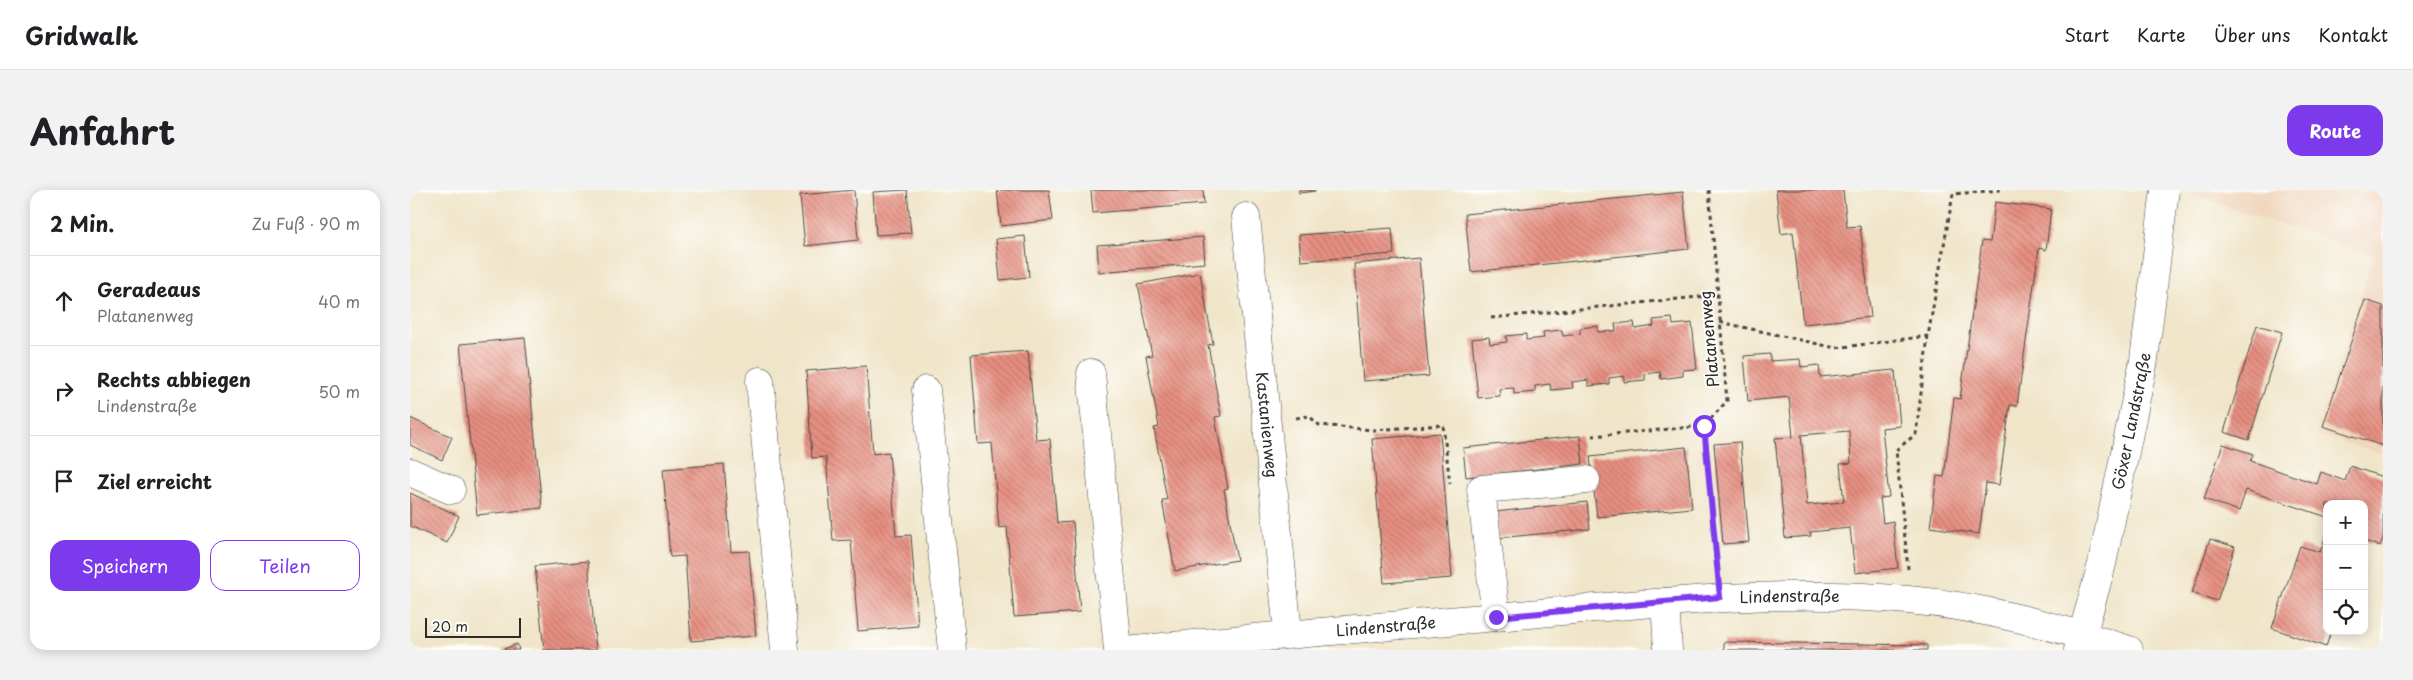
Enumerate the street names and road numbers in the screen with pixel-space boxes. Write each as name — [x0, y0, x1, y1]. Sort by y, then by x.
street label: Platanenweg — [1692, 290, 1724, 389]
street label: Göxer Landstraße — [2105, 351, 2156, 492]
street label: Kastanienweg — [1251, 371, 1285, 479]
street label: Lindenstraße — [1739, 583, 1840, 608]
street label: Lindenstraße — [1335, 609, 1437, 642]

